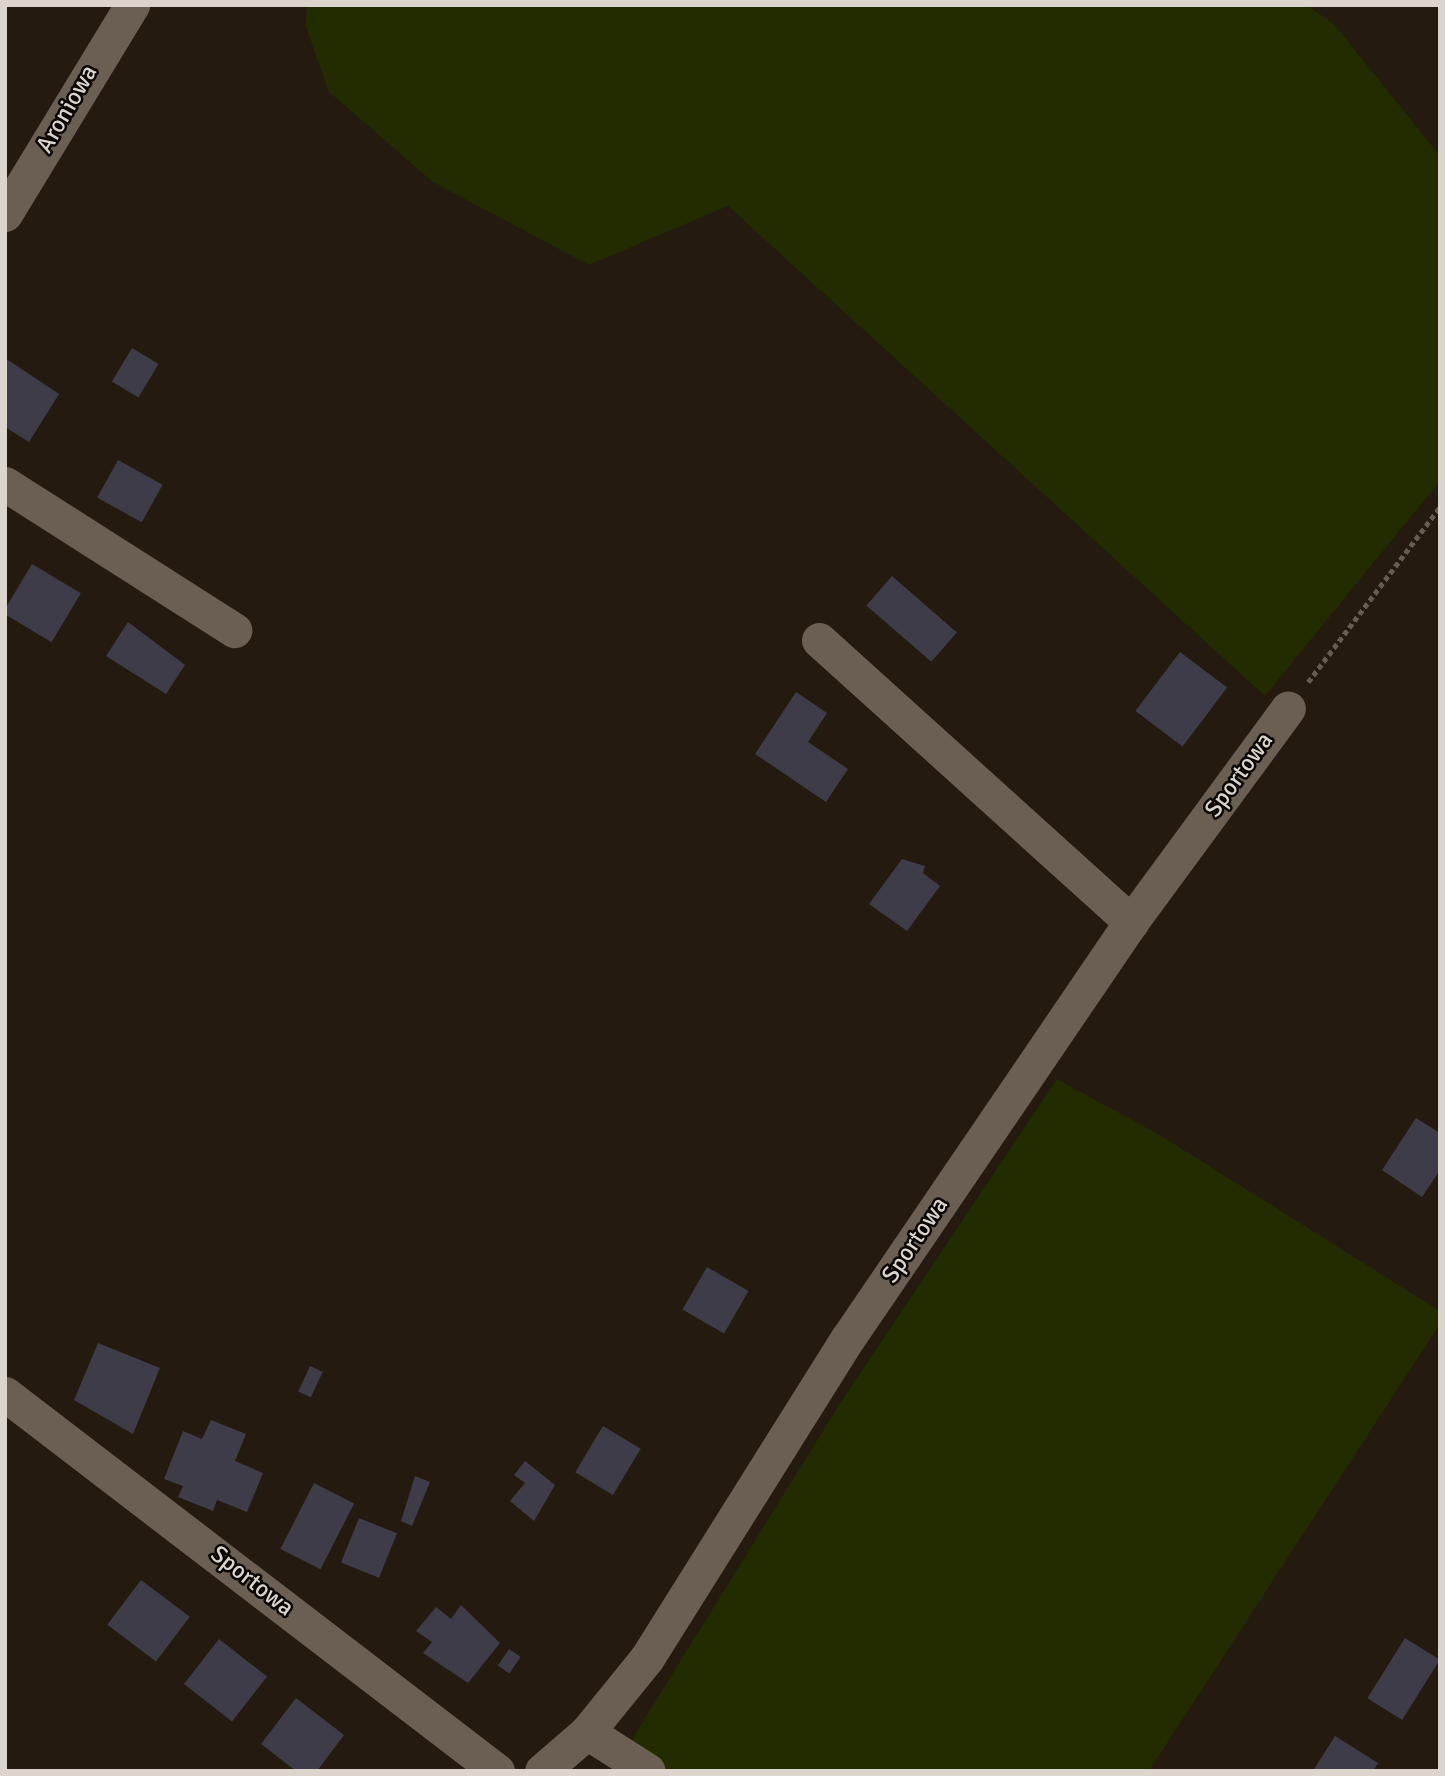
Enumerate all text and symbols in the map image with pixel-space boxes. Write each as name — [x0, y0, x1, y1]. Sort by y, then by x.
street label: Aroniowa — [30, 60, 104, 158]
street label: Sportowa — [1199, 727, 1279, 823]
street label: Sportowa — [876, 1192, 954, 1288]
street label: Sportowa — [205, 1540, 299, 1622]

